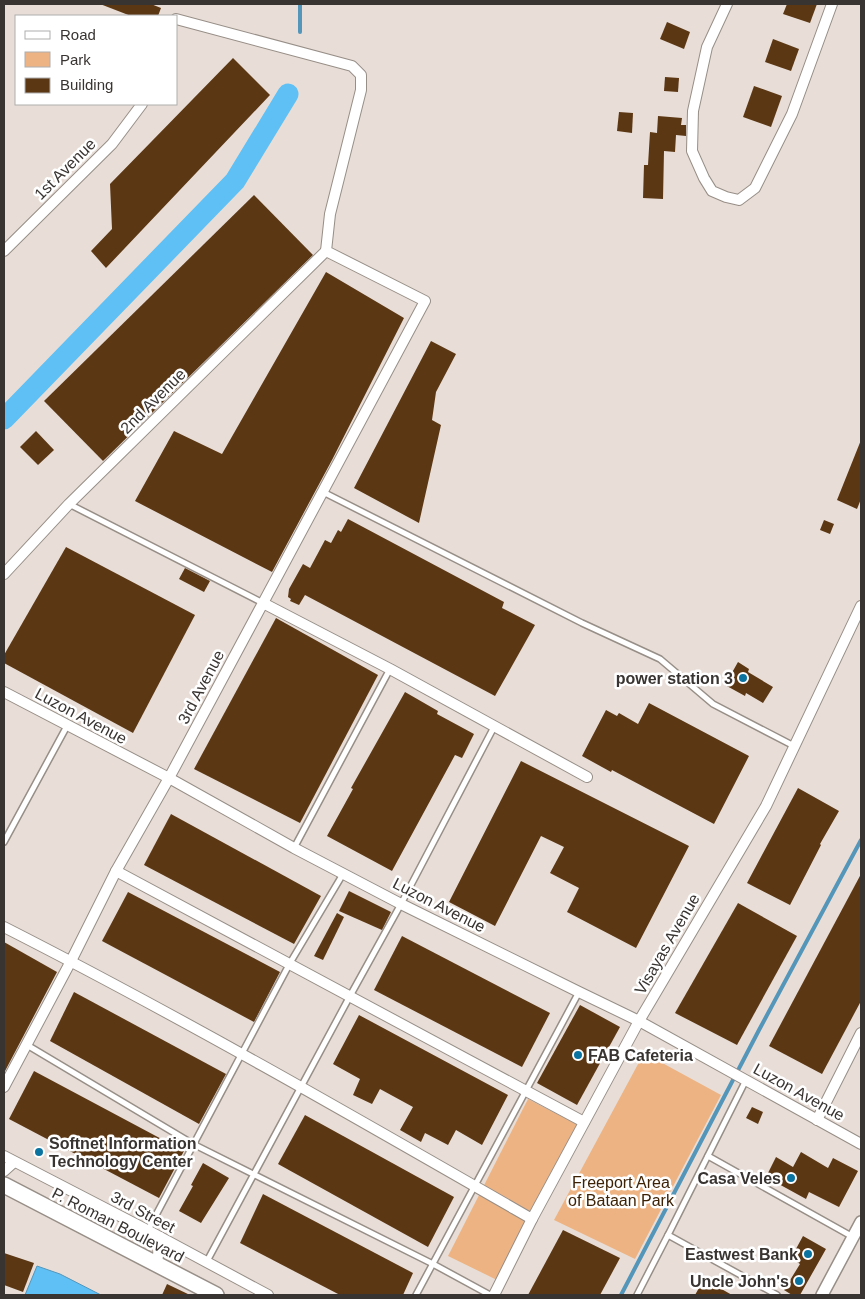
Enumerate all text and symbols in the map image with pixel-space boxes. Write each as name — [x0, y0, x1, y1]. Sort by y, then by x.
legend — [15, 15, 178, 105]
text: Road — [60, 26, 96, 43]
text: Park — [60, 51, 91, 68]
text: Building — [60, 76, 113, 93]
street label: 1st Avenue — [31, 135, 99, 203]
street label: 2nd Avenue — [117, 365, 189, 437]
street label: 3rd Avenue — [175, 647, 227, 727]
place label: power station 3 — [616, 670, 733, 687]
marker: power station 3 — [737, 672, 749, 684]
street label: Luzon Avenue — [32, 685, 130, 747]
street label: Luzon Avenue — [390, 874, 488, 936]
street label: Visayas Avenue — [631, 891, 703, 997]
place label: FAB Cafeteria — [588, 1047, 693, 1064]
marker: FAB Cafeteria — [572, 1049, 584, 1061]
street label: Luzon Avenue — [751, 1060, 847, 1124]
place label: Softnet Information Technology Center — [49, 1135, 197, 1170]
marker: Softnet Information Technology Center — [33, 1146, 45, 1158]
place label: Casa Veles — [697, 1170, 781, 1187]
marker: Casa Veles — [785, 1172, 797, 1184]
park label: Freeport Area of Bataan Park — [568, 1174, 675, 1209]
street label: P. Roman Boulevard — [49, 1184, 187, 1266]
street label: 3rd Street — [108, 1188, 178, 1236]
place label: Eastwest Bank — [685, 1246, 798, 1263]
marker: Eastwest Bank — [802, 1248, 814, 1260]
place label: Uncle John's — [690, 1273, 789, 1290]
marker: Uncle John's — [793, 1275, 805, 1287]

